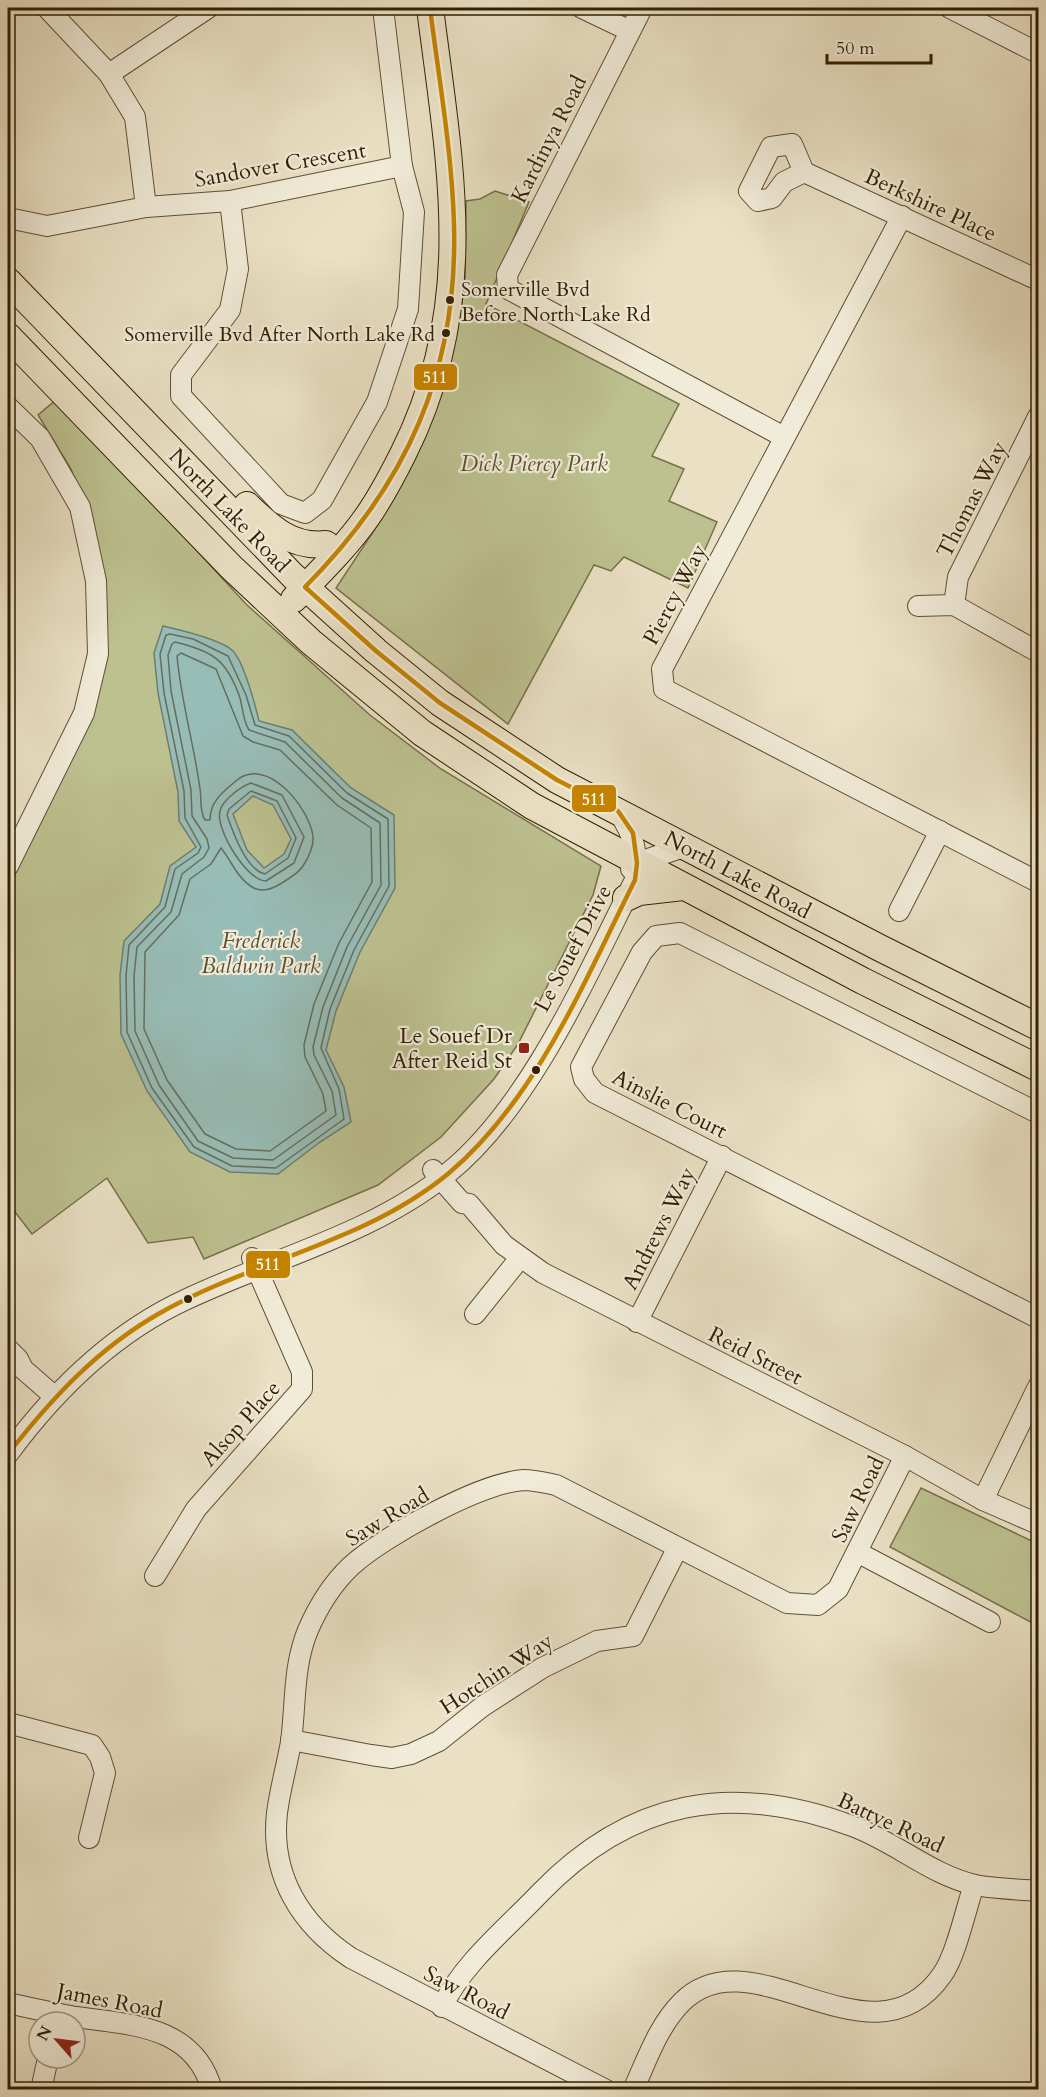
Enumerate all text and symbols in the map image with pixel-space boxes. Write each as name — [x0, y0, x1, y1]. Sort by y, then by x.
scale bar — [827, 27, 930, 65]
text: 50 m — [836, 36, 875, 61]
street label: Kardinya Road — [504, 70, 594, 209]
street label: Sandover Crescent — [192, 135, 368, 195]
street label: Berkshire Place — [860, 161, 1001, 249]
place label: Somerville Bvd Before North Lake Rd — [461, 276, 651, 328]
marker: Somerville Bvd Before North Lake Rd — [444, 294, 456, 306]
place label: Somerville Bvd After North Lake Rd — [124, 321, 435, 348]
marker: Somerville Bvd After North Lake Rd — [440, 327, 452, 339]
line badge: 511 — [413, 363, 458, 391]
text: 511 — [423, 367, 447, 389]
street label: Thomas Way — [930, 436, 1014, 563]
street label: North Lake Road — [162, 442, 297, 580]
park label: Dick Piercy Park — [460, 449, 608, 479]
street label: Piercy Way — [636, 538, 714, 650]
line badge: 511 — [571, 784, 617, 813]
text: 511 — [582, 789, 606, 811]
street label: North Lake Road — [659, 824, 817, 926]
street label: Le Souef Drive — [527, 880, 619, 1017]
park label: Frederick Baldwin Park — [201, 926, 321, 981]
place label: Le Souef Dr After Reid St — [392, 1021, 513, 1076]
marker: Le Souef Dr After Reid St — [517, 1041, 531, 1055]
street label: Ainslie Court — [607, 1062, 732, 1146]
unlabelled marker — [530, 1064, 542, 1076]
street label: Andrews Way — [615, 1162, 703, 1295]
line badge: 511 — [245, 1250, 291, 1279]
text: 511 — [256, 1254, 280, 1276]
unlabelled marker — [182, 1293, 194, 1305]
street label: Reid Street — [703, 1319, 808, 1392]
street label: Alsop Place — [194, 1374, 287, 1473]
street label: Saw Road — [824, 1451, 892, 1548]
street label: Saw Road — [340, 1480, 435, 1554]
street label: Hotchin Way — [434, 1626, 559, 1722]
street label: Battye Road — [832, 1785, 949, 1861]
street label: Saw Road — [419, 1959, 515, 2027]
street label: James Road — [51, 1975, 166, 2026]
north arrow — [27, 2010, 87, 2070]
text: N — [32, 2022, 58, 2045]

